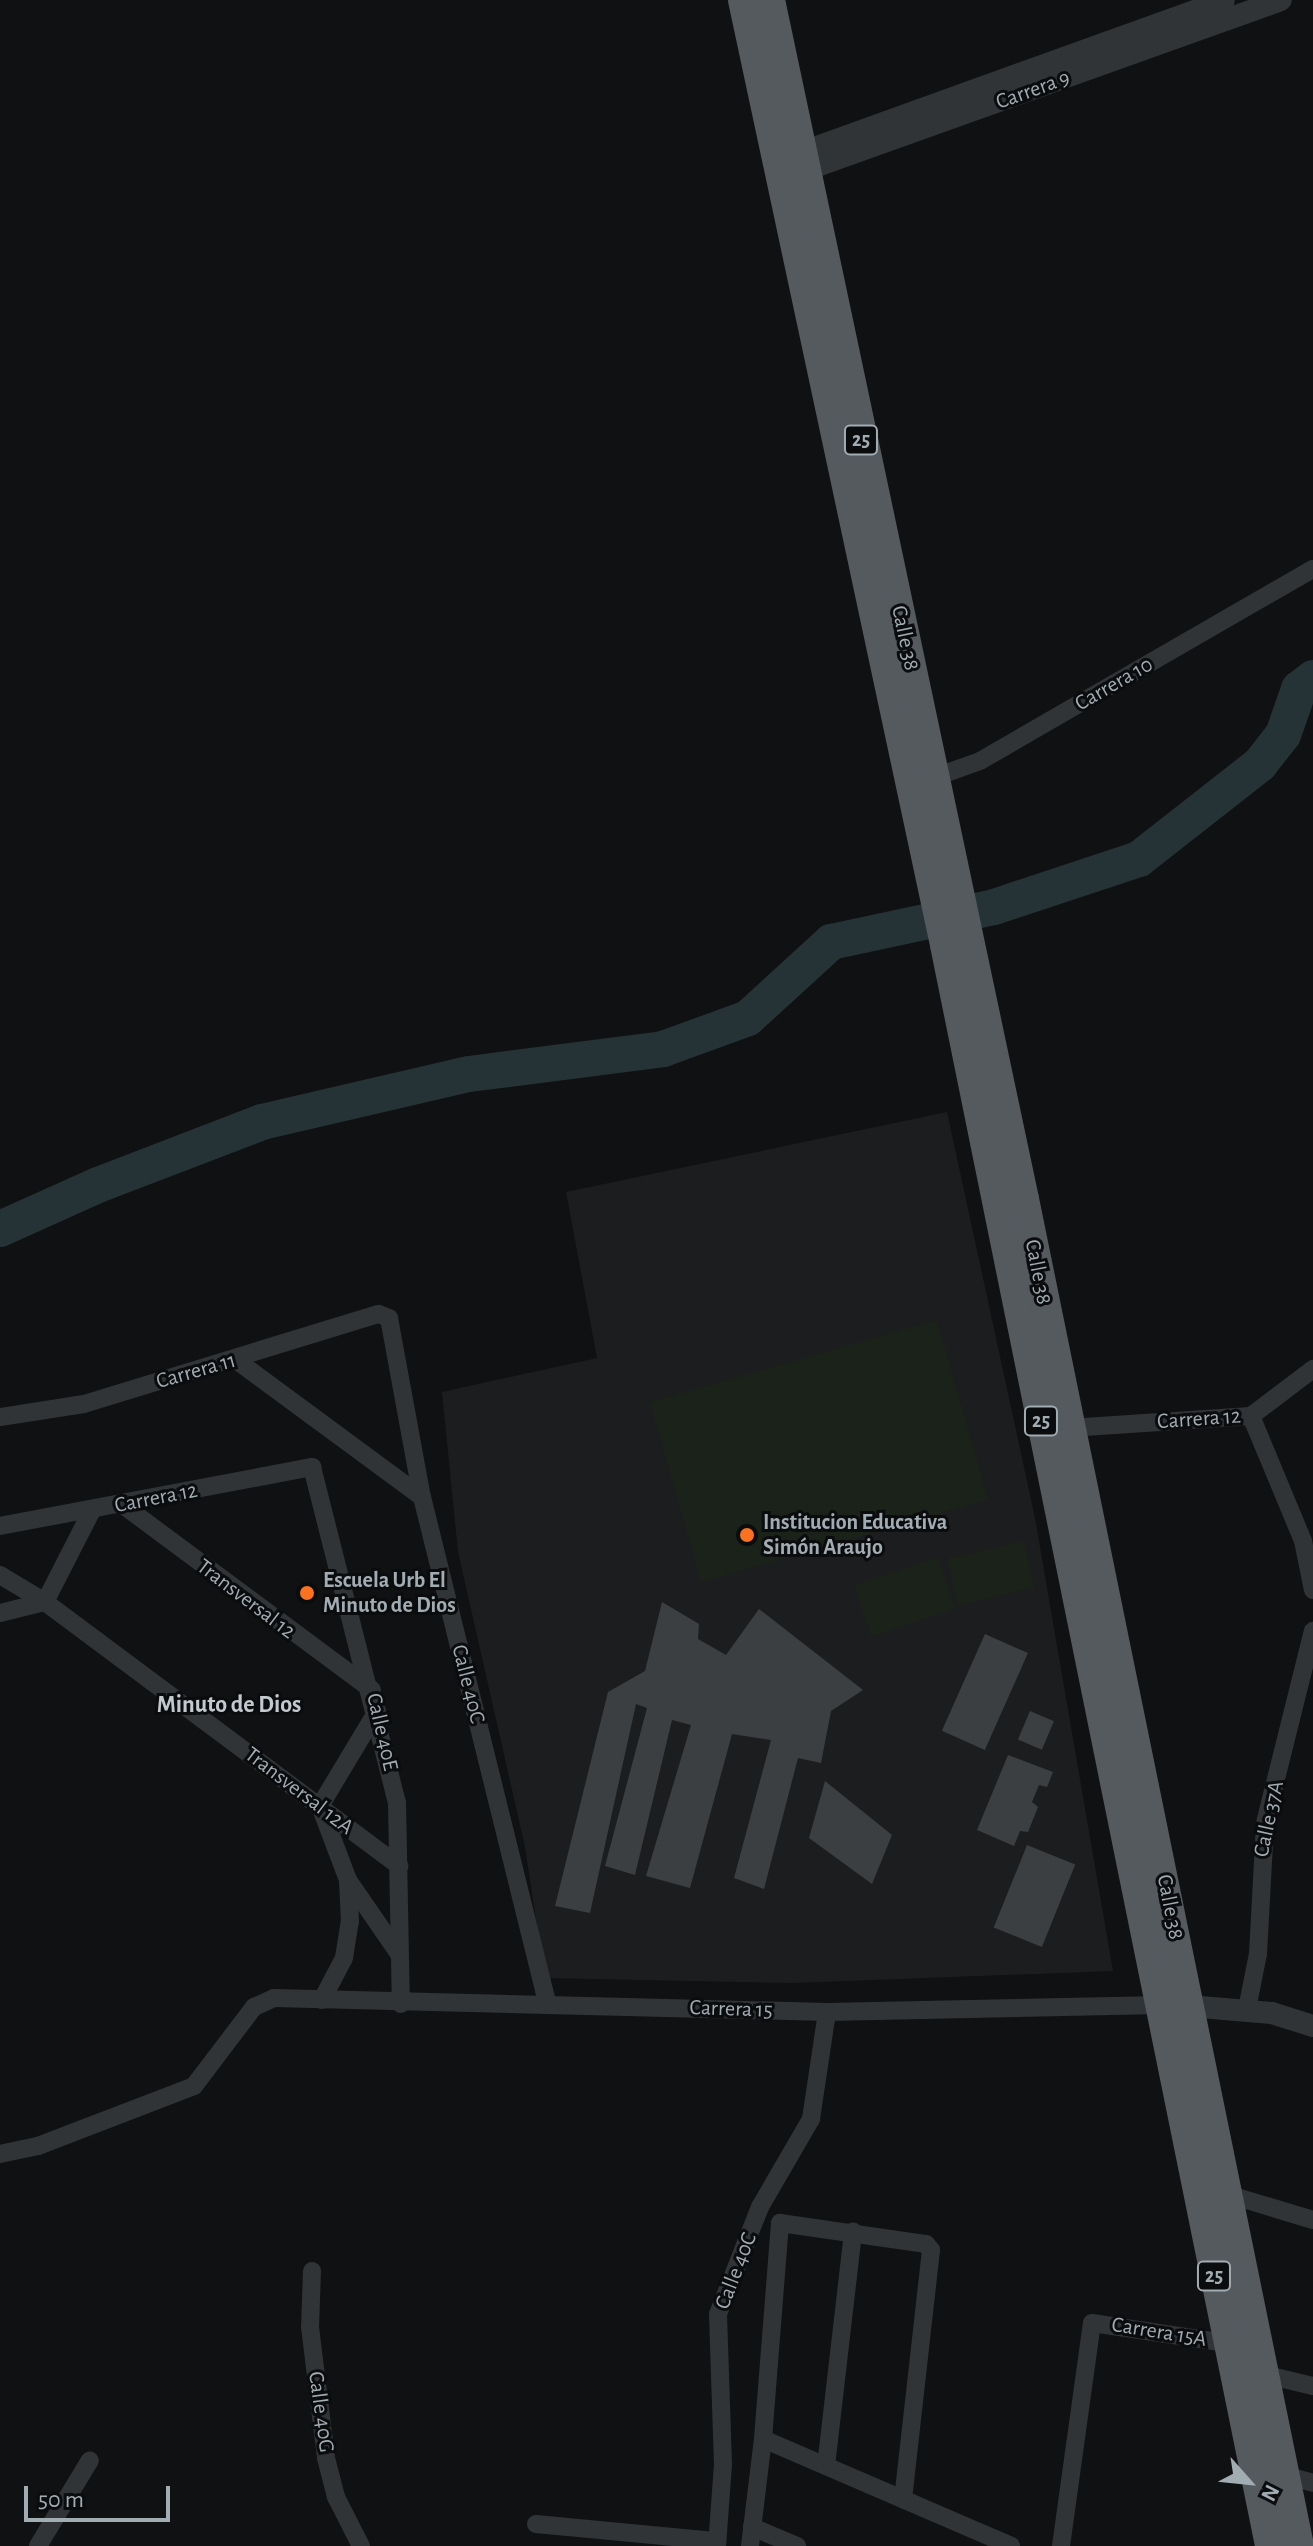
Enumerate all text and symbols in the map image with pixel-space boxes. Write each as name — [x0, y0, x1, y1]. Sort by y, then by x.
street label: Carrera 9 — [992, 64, 1074, 116]
road number: 25 — [843, 424, 879, 456]
street label: Calle 38 — [885, 603, 925, 673]
street label: Carrera 10 — [1070, 651, 1158, 717]
street label: Calle 38 — [1019, 1237, 1057, 1307]
street label: Carrera 11 — [153, 1347, 239, 1395]
street label: Carrera 12 — [1156, 1403, 1242, 1435]
road number: 25 — [1023, 1405, 1059, 1437]
street label: Carrera 12 — [112, 1477, 200, 1519]
place label: Institucion Educativa Simón Araujo — [763, 1509, 947, 1560]
marker: Institucion Educativa Simón Araujo — [738, 1526, 756, 1544]
street label: Transversal 12 — [191, 1553, 301, 1645]
place label: Escuela Urb El Minuto de Dios — [323, 1567, 456, 1618]
marker: Escuela Urb El Minuto de Dios — [298, 1584, 316, 1602]
street label: Calle 40C — [446, 1642, 490, 1726]
street label: Calle 40E — [360, 1691, 404, 1773]
district label: Minuto de Dios — [157, 1692, 301, 1720]
street label: Transversal 12A — [239, 1741, 359, 1841]
street label: Calle 37A — [1248, 1779, 1290, 1859]
street label: Calle 38 — [1151, 1872, 1189, 1942]
street label: Carrera 15 — [689, 1994, 773, 2024]
street label: Calle 40C — [709, 2229, 763, 2313]
road number: 25 — [1196, 2260, 1232, 2292]
street label: Carrera 15A — [1110, 2311, 1208, 2353]
street label: Calle 40G — [302, 2370, 340, 2454]
north arrow — [1209, 2442, 1289, 2522]
scale bar — [28, 2470, 174, 2520]
text: N — [1257, 2481, 1284, 2505]
text: 50 m — [38, 2488, 84, 2512]

